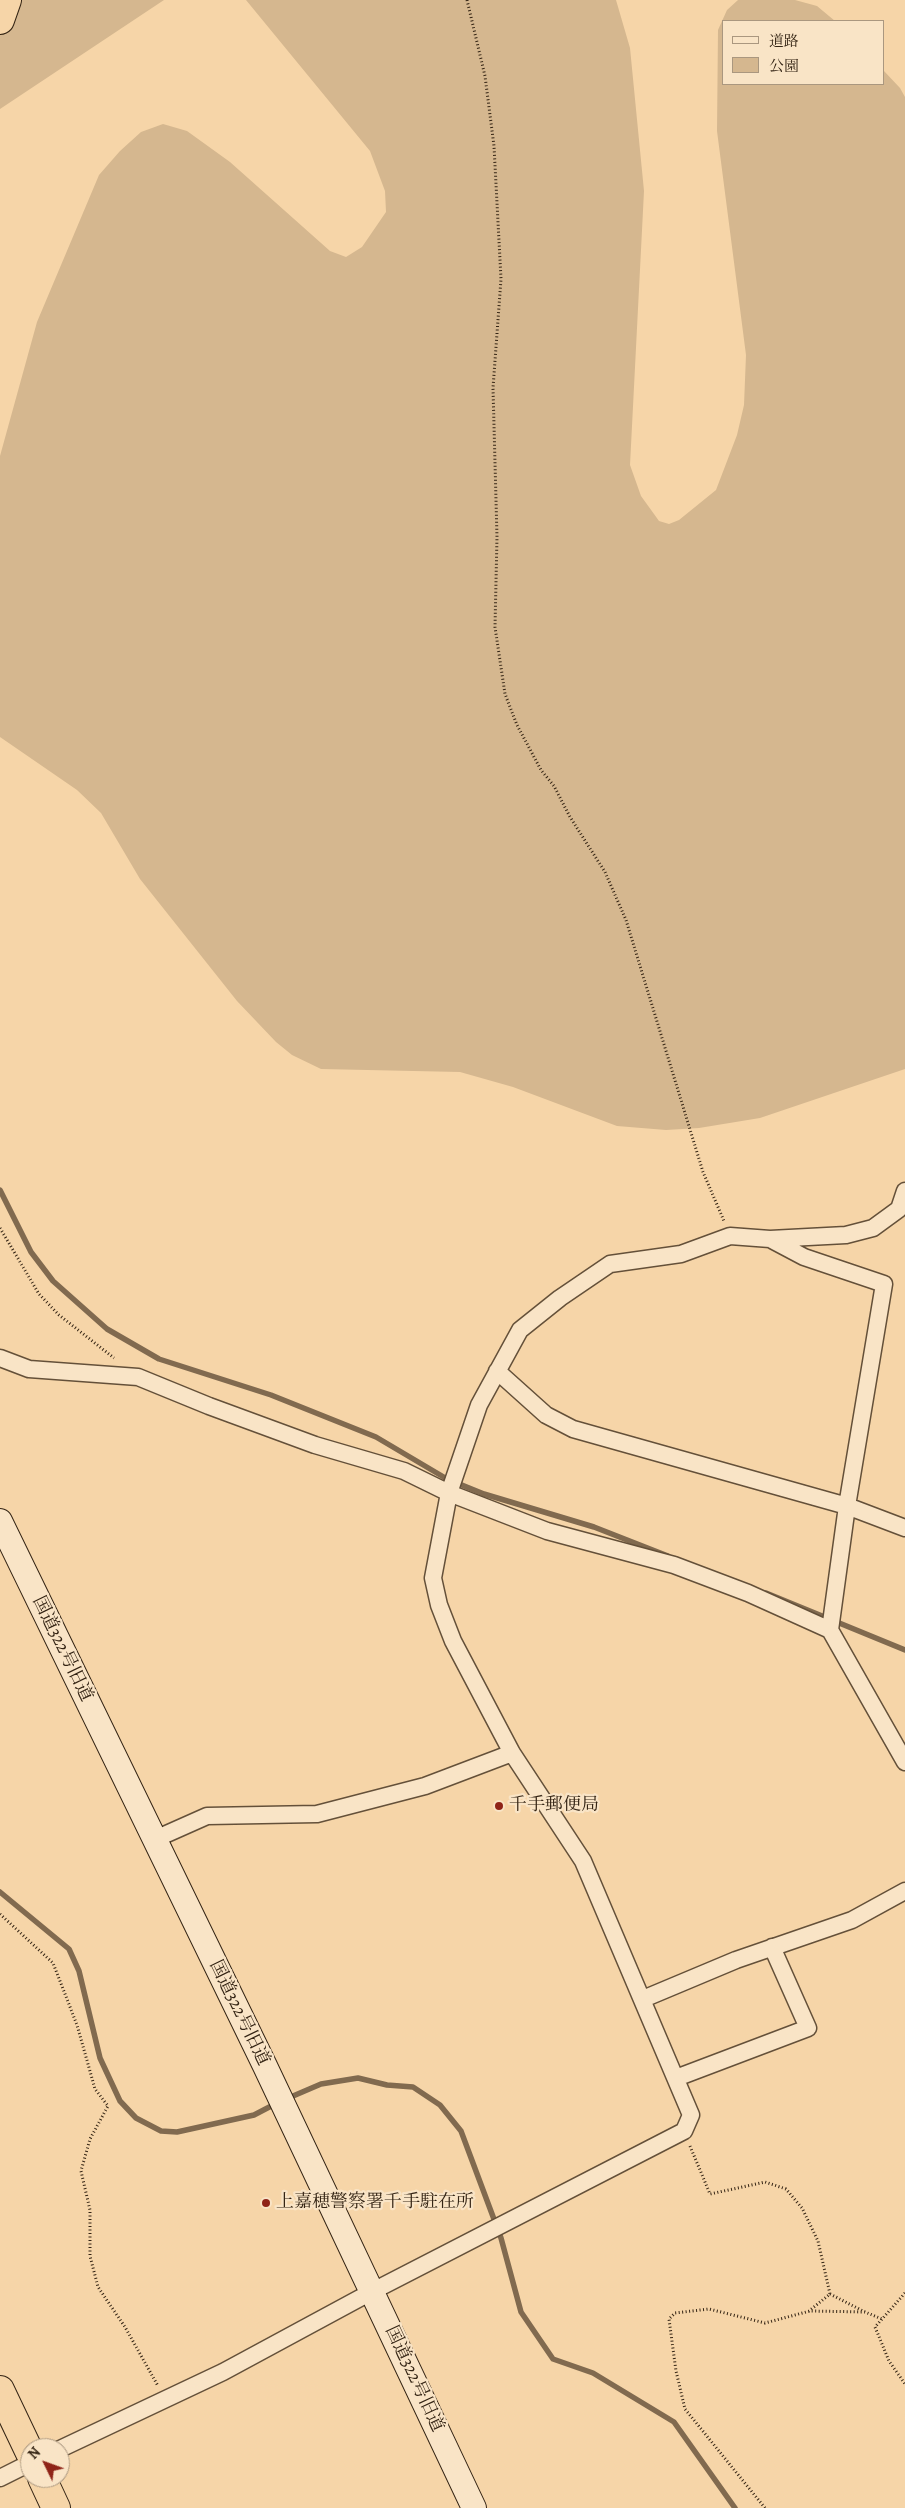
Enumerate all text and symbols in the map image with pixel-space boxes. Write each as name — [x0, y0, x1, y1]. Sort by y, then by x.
legend — [722, 20, 885, 85]
text: 道路 — [769, 31, 799, 51]
text: 公園 — [769, 56, 799, 76]
street label: 国道322号旧道 — [27, 1593, 97, 1705]
place label: 千手郵便局 — [509, 1795, 599, 1817]
marker: 千手郵便局 — [493, 1800, 505, 1812]
street label: 国道322号旧道 — [204, 1957, 274, 2069]
place label: 上嘉穂警察署千手駐在所 — [276, 2192, 474, 2214]
marker: 上嘉穂警察署千手駐在所 — [260, 2197, 272, 2209]
street label: 国道322号旧道 — [380, 2323, 448, 2435]
north arrow — [20, 2438, 70, 2488]
text: N — [24, 2443, 45, 2463]

